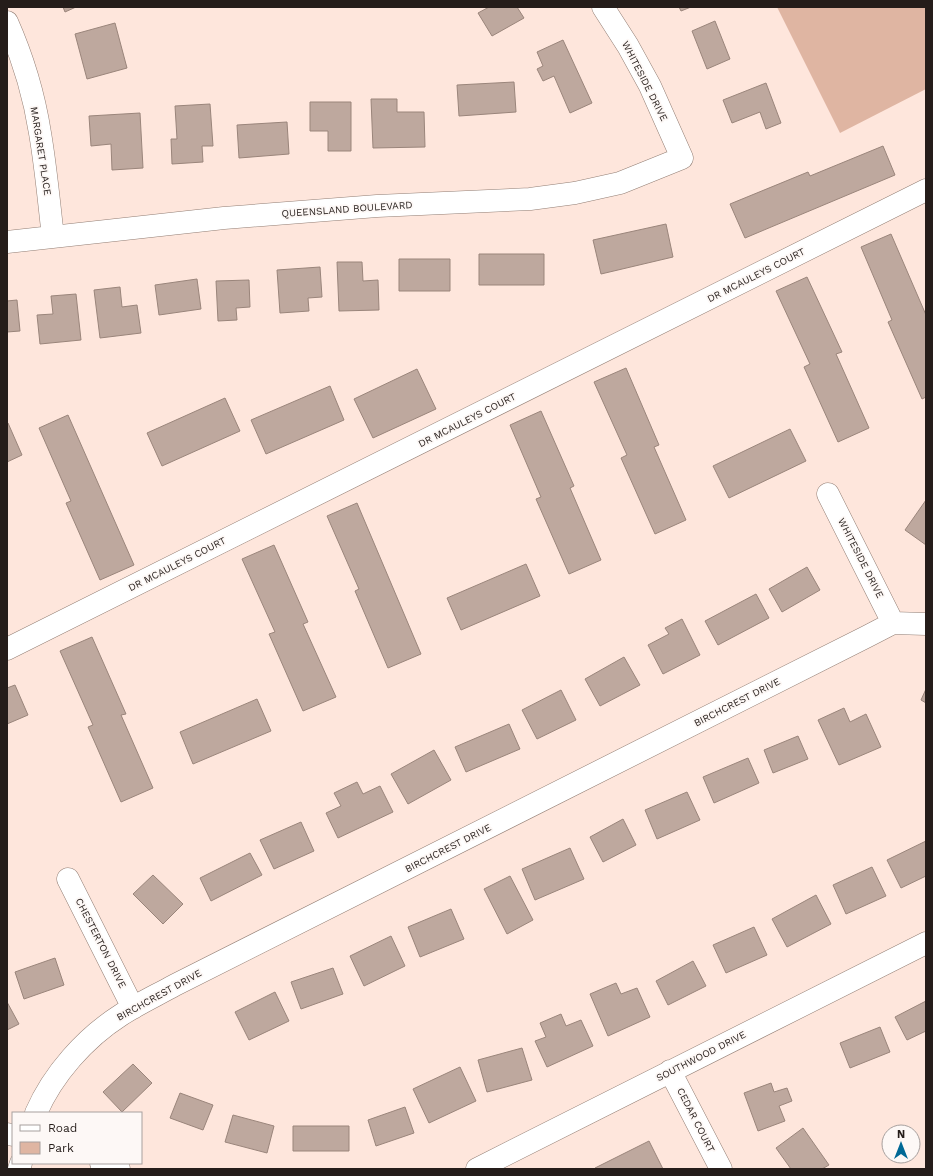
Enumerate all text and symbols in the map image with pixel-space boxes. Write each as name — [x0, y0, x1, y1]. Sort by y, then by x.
street label: WHITESIDE DRIVE — [620, 39, 670, 123]
street label: MARGARET PLACE — [29, 106, 53, 196]
street label: QUEENSLAND BOULEVARD — [281, 199, 413, 219]
street label: DR MCAULEYS COURT — [706, 246, 806, 304]
street label: DR MCAULEYS COURT — [417, 391, 517, 449]
street label: WHITESIDE DRIVE — [836, 516, 886, 600]
street label: DR MCAULEYS COURT — [127, 535, 227, 593]
street label: BIRCHCREST DRIVE — [692, 676, 782, 728]
street label: BIRCHCREST DRIVE — [403, 822, 493, 874]
street label: CHESTERTON DRIVE — [74, 896, 128, 990]
street label: BIRCHCREST DRIVE — [115, 967, 203, 1023]
street label: SOUTHWOOD DRIVE — [654, 1029, 748, 1083]
street label: CEDAR COURT — [675, 1086, 717, 1154]
legend — [12, 1112, 142, 1164]
text: Road — [48, 1121, 77, 1135]
north arrow — [881, 1124, 921, 1164]
text: N — [897, 1128, 905, 1141]
text: Park — [48, 1141, 74, 1155]

